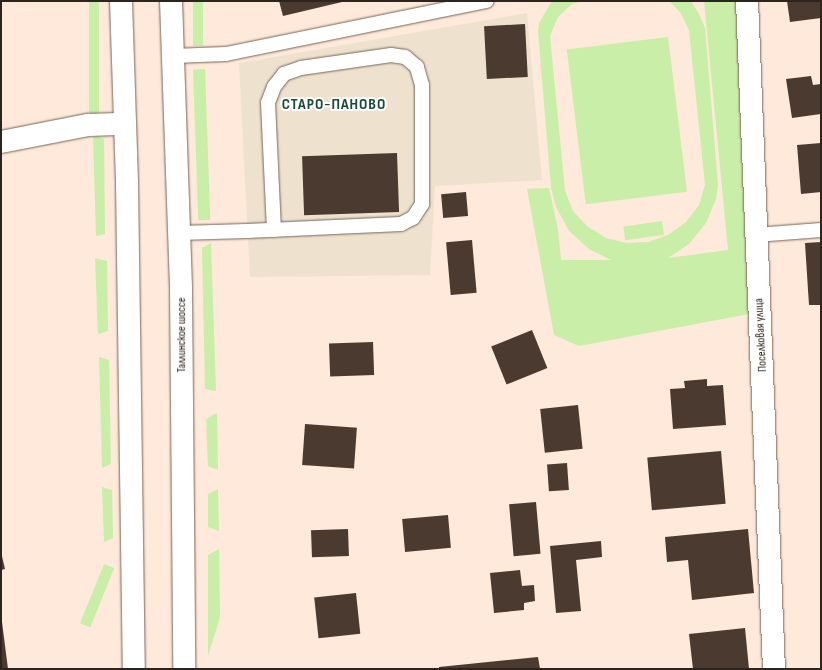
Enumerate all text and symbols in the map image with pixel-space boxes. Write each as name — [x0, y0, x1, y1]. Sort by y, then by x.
district label: СТАРО-ПАНОВО — [282, 95, 386, 115]
street label: Таллинское шоссе — [175, 297, 189, 373]
street label: Поселковая улица — [752, 298, 770, 372]

